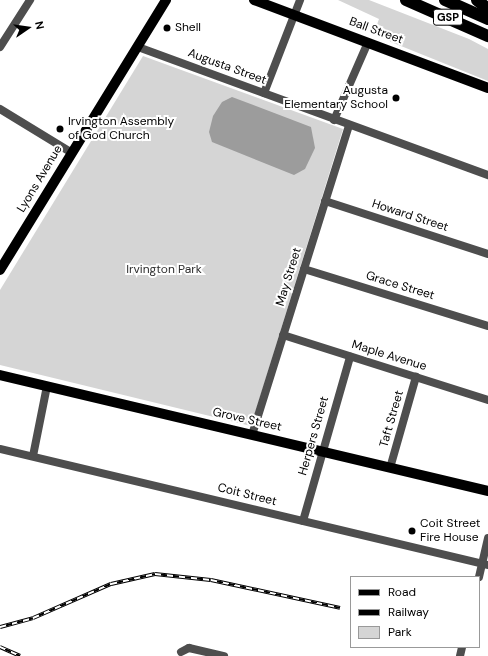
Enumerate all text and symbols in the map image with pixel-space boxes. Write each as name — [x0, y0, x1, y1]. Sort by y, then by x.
north arrow — [8, 8, 48, 48]
road number: GSP — [433, 8, 463, 26]
street label: Ball Street — [347, 15, 405, 47]
text: N — [32, 20, 47, 31]
place label: Shell — [175, 21, 201, 35]
marker: Shell — [162, 23, 172, 33]
street label: Augusta Street — [186, 46, 268, 88]
place label: Augusta Elementary School — [284, 84, 388, 112]
marker: Augusta Elementary School — [391, 93, 401, 103]
place label: Irvington Assembly of God Church — [68, 115, 174, 143]
marker: Irvington Assembly of God Church — [55, 124, 65, 134]
street label: Lyons Avenue — [14, 143, 66, 215]
street label: Howard Street — [370, 197, 450, 235]
street label: May Street — [273, 246, 305, 308]
park label: Irvington Park — [126, 263, 202, 277]
street label: Grace Street — [364, 269, 436, 303]
street label: Maple Avenue — [350, 338, 428, 374]
street label: Taft Street — [377, 389, 407, 449]
street label: Herpers Street — [296, 395, 332, 477]
street label: Grove Street — [211, 405, 283, 435]
street label: Coit Street — [216, 481, 278, 509]
place label: Coit Street Fire House — [420, 517, 481, 545]
marker: Coit Street Fire House — [407, 526, 417, 536]
legend — [350, 576, 480, 648]
text: Road — [388, 584, 416, 600]
text: Railway — [388, 604, 429, 620]
text: Park — [388, 624, 412, 640]

